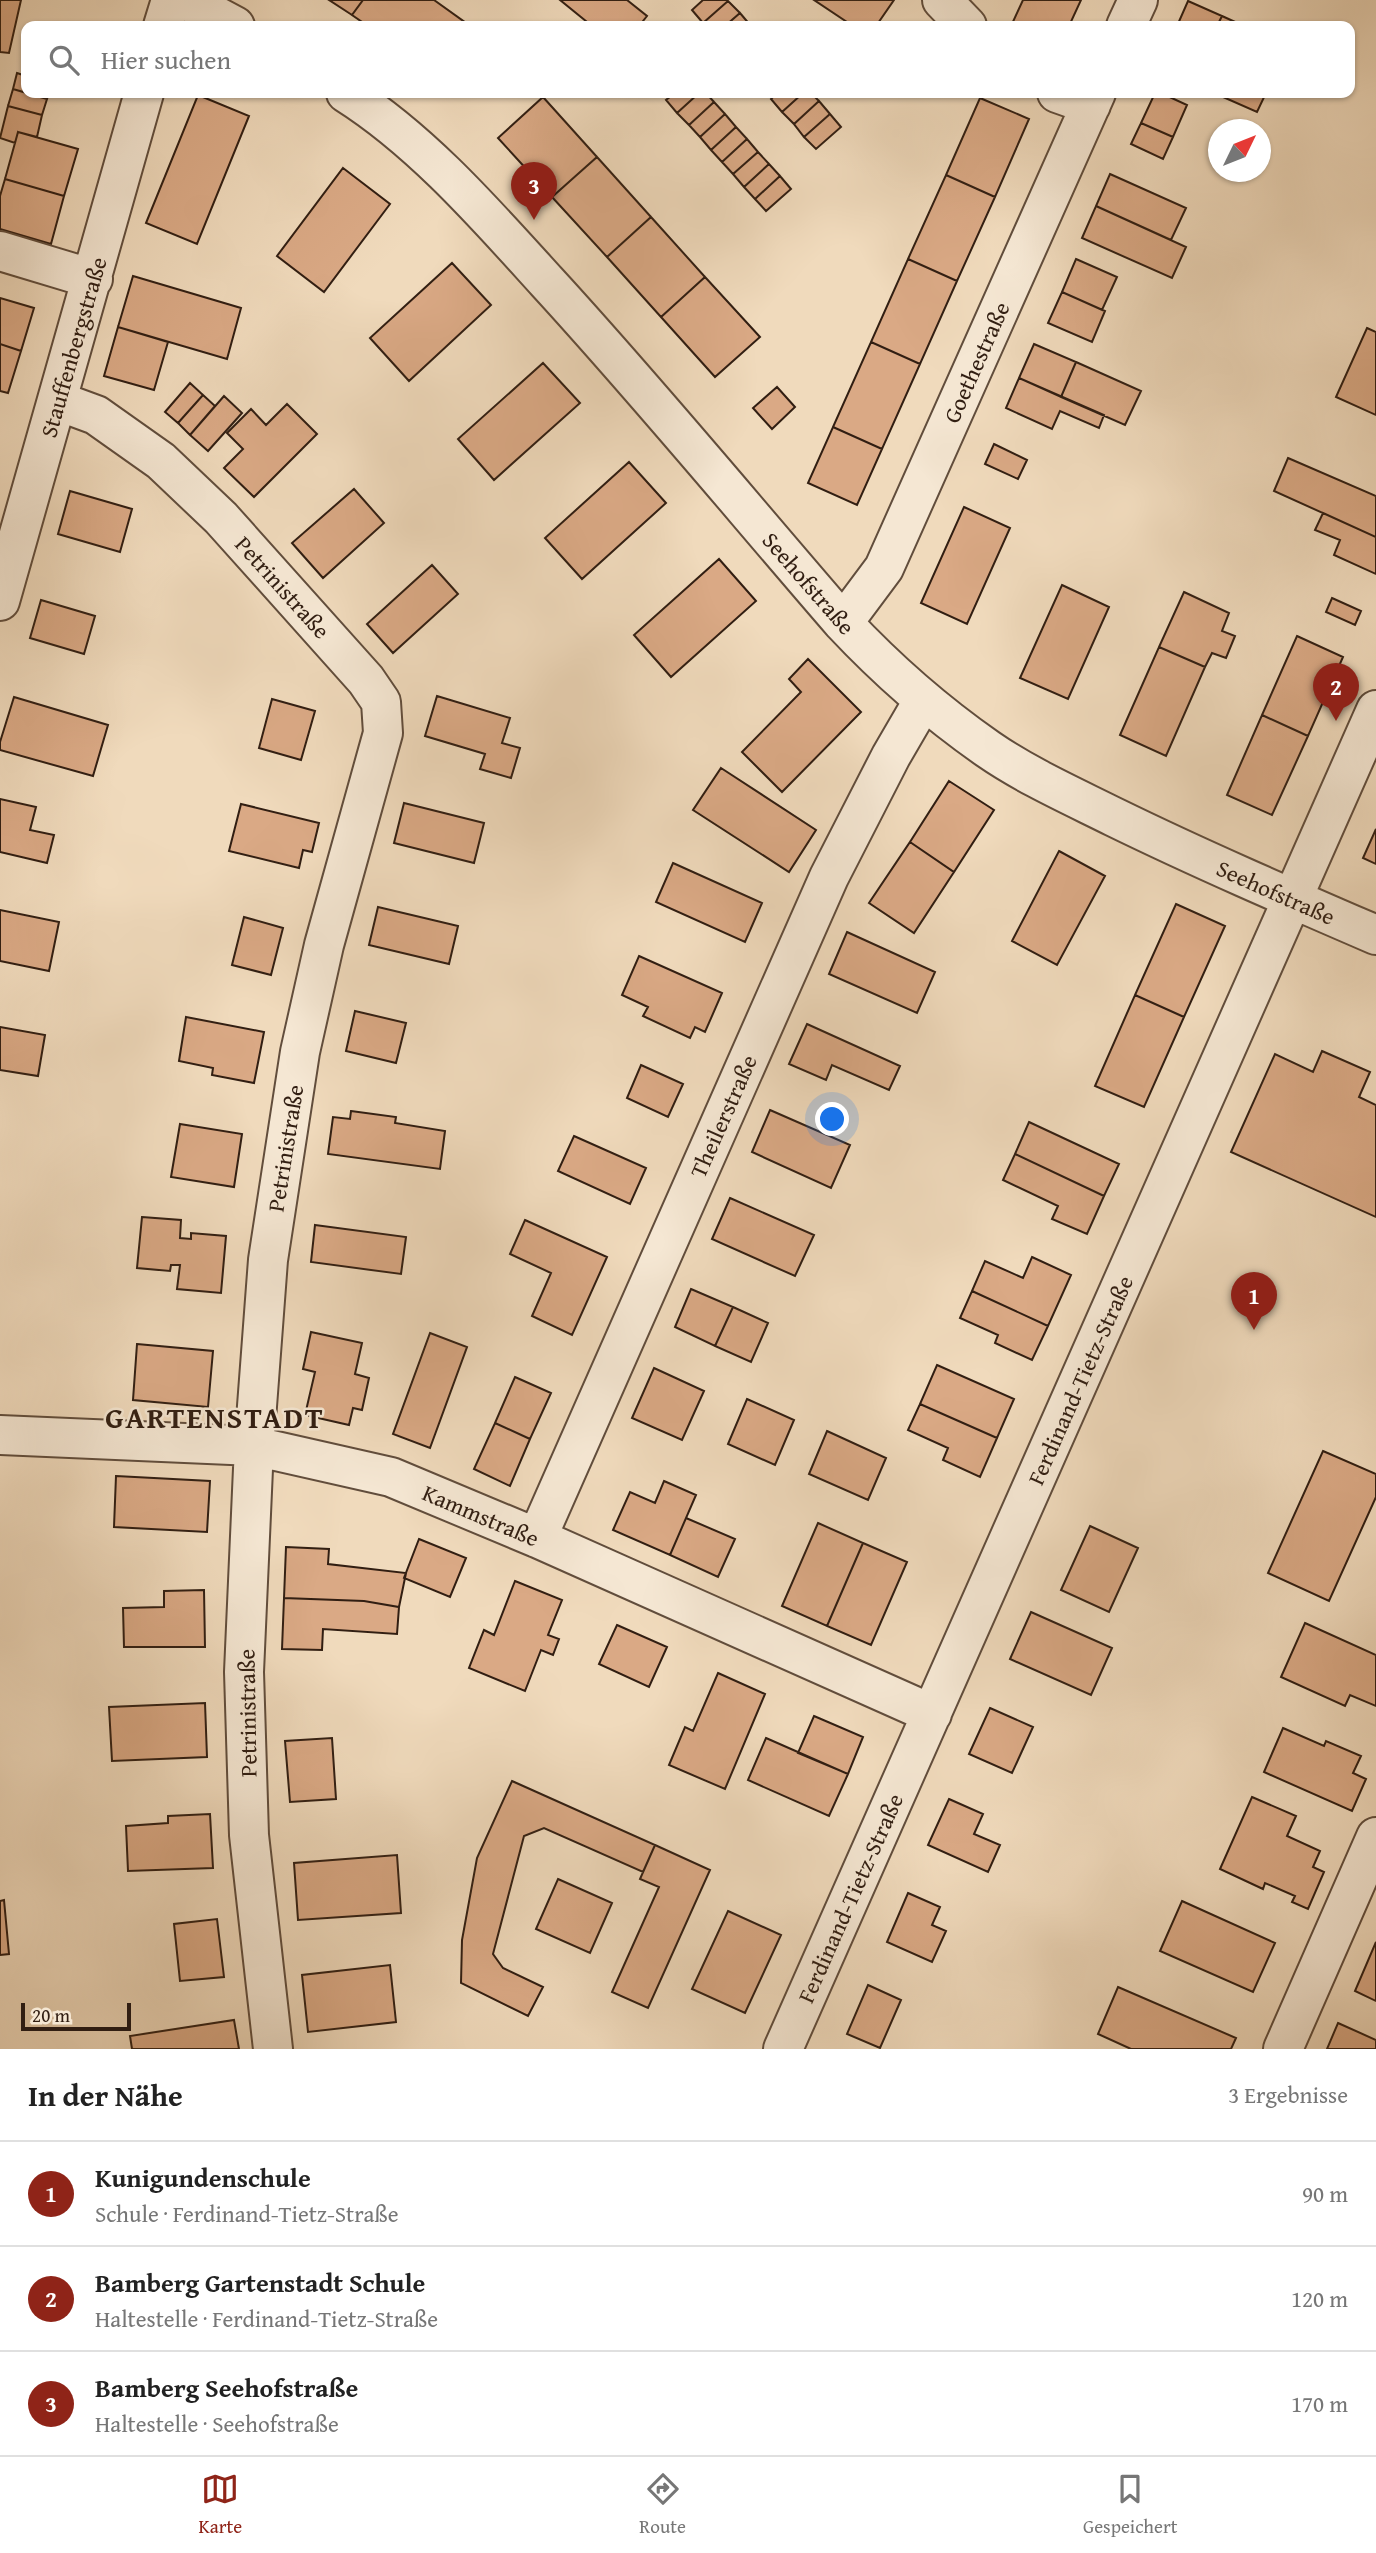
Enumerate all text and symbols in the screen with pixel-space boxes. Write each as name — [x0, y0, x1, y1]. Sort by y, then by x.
search box — [21, 21, 1355, 98]
text: Hier suchen — [101, 40, 231, 79]
icon: search — [45, 41, 83, 79]
north arrow — [1208, 119, 1271, 182]
pin: 3 — [511, 162, 557, 220]
street label: Stauffenbergstraße — [31, 253, 115, 441]
street label: Goethestraße — [935, 296, 1017, 428]
street label: Seehofstraße — [755, 524, 863, 642]
street label: Petrinistraße — [228, 528, 338, 646]
pin: 2 — [1313, 663, 1359, 721]
street label: Seehofstraße — [1212, 851, 1340, 933]
street label: Theilerstraße — [681, 1049, 765, 1183]
street label: Petrinistraße — [259, 1082, 311, 1214]
your location — [815, 1102, 849, 1136]
street label: Ferdinand-Tietz-Straße — [1019, 1270, 1141, 1490]
pin: 1 — [1231, 1272, 1277, 1330]
district label: GARTENSTADT — [105, 1395, 325, 1439]
street label: Kammstraße — [418, 1476, 544, 1554]
street label: Petrinistraße — [229, 1649, 265, 1777]
street label: Ferdinand-Tietz-Straße — [789, 1788, 911, 2008]
scale bar — [21, 2000, 131, 2032]
text: 20 m — [32, 2001, 70, 2029]
text: In der Nähe — [28, 2073, 183, 2117]
text: 3 Ergebnisse — [1228, 2078, 1348, 2111]
text: Kunigundenschule — [95, 2158, 311, 2197]
text: 1 — [45, 2177, 57, 2210]
text: 90 m — [1302, 2177, 1348, 2210]
text: Schule · Ferdinand-Tietz-Straße — [95, 2197, 399, 2230]
text: Bamberg Gartenstadt Schule — [95, 2263, 425, 2302]
text: 2 — [45, 2282, 57, 2315]
text: 120 m — [1291, 2282, 1348, 2315]
text: Haltestelle · Ferdinand-Tietz-Straße — [95, 2302, 438, 2335]
text: Bamberg Seehofstraße — [95, 2368, 358, 2407]
text: 3 — [45, 2387, 57, 2420]
text: 170 m — [1291, 2387, 1348, 2420]
text: Haltestelle · Seehofstraße — [95, 2407, 339, 2440]
tab: Karte — [199, 2470, 242, 2540]
tab: Route — [639, 2470, 686, 2540]
tab: Gespeichert — [1083, 2470, 1177, 2540]

